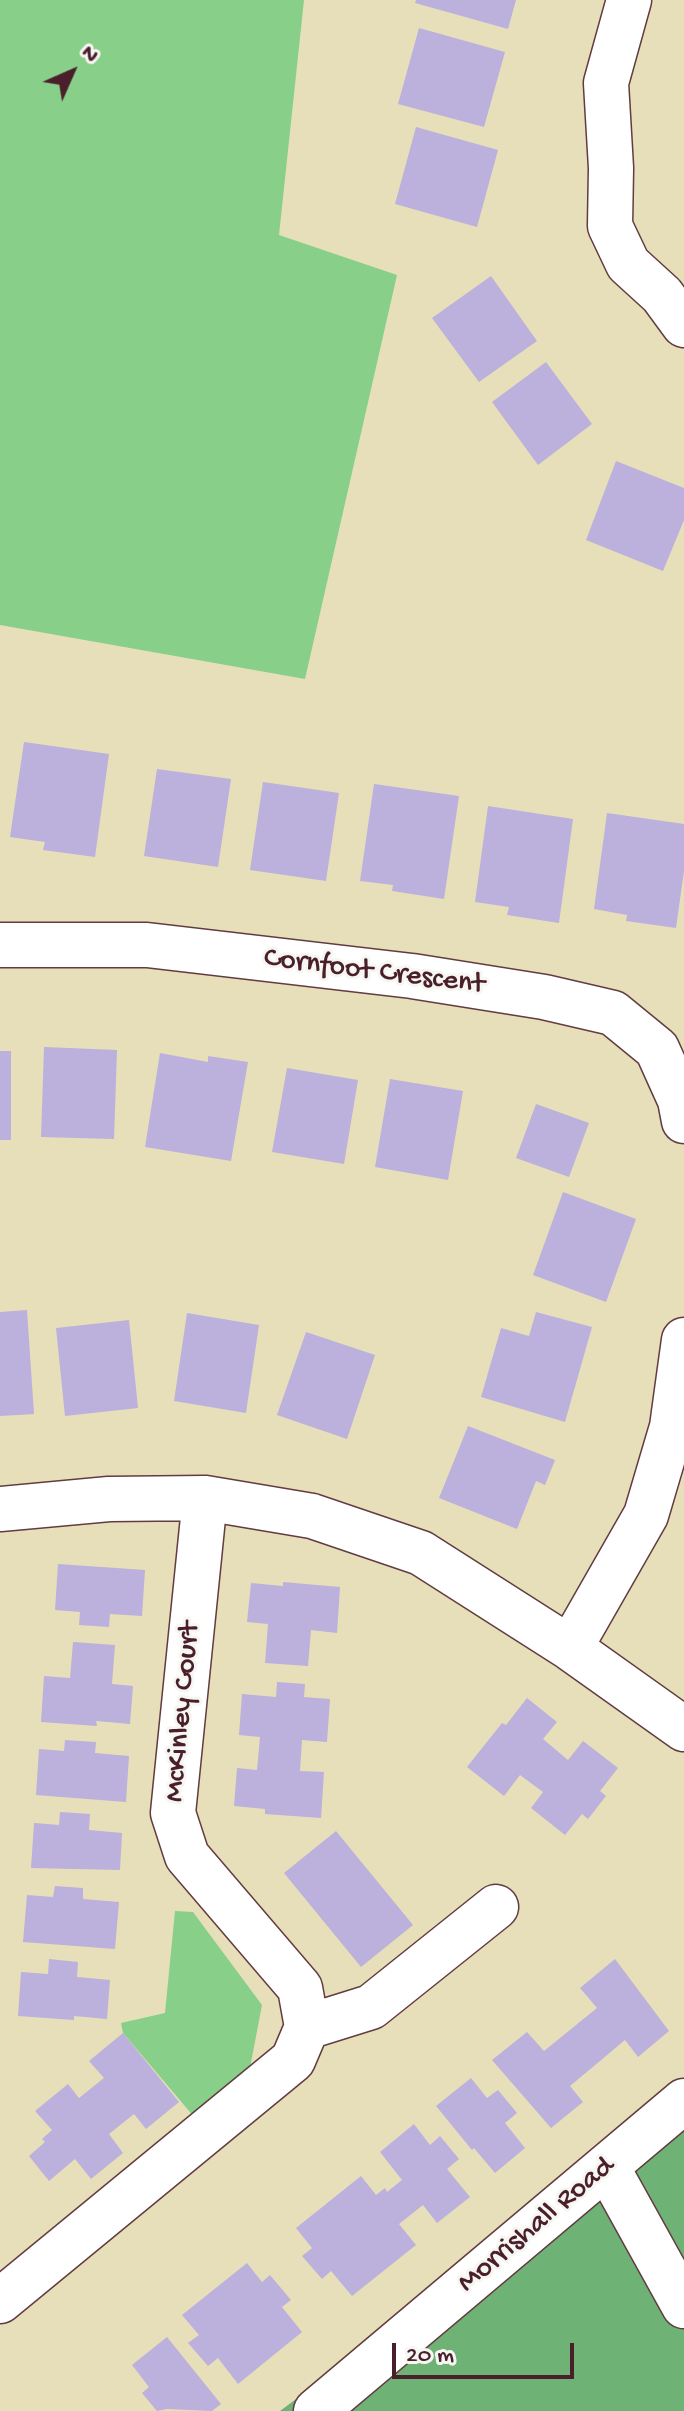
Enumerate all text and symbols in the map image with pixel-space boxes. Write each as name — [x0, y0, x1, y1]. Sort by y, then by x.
north arrow — [32, 32, 112, 112]
text: N — [75, 41, 103, 69]
street label: Cornfoot Crescent — [262, 942, 486, 1004]
street label: McKinley Court — [158, 1620, 210, 1804]
street label: Morrishall Road — [451, 2150, 623, 2302]
scale bar — [396, 2327, 578, 2377]
text: 20 m — [406, 2342, 454, 2371]

